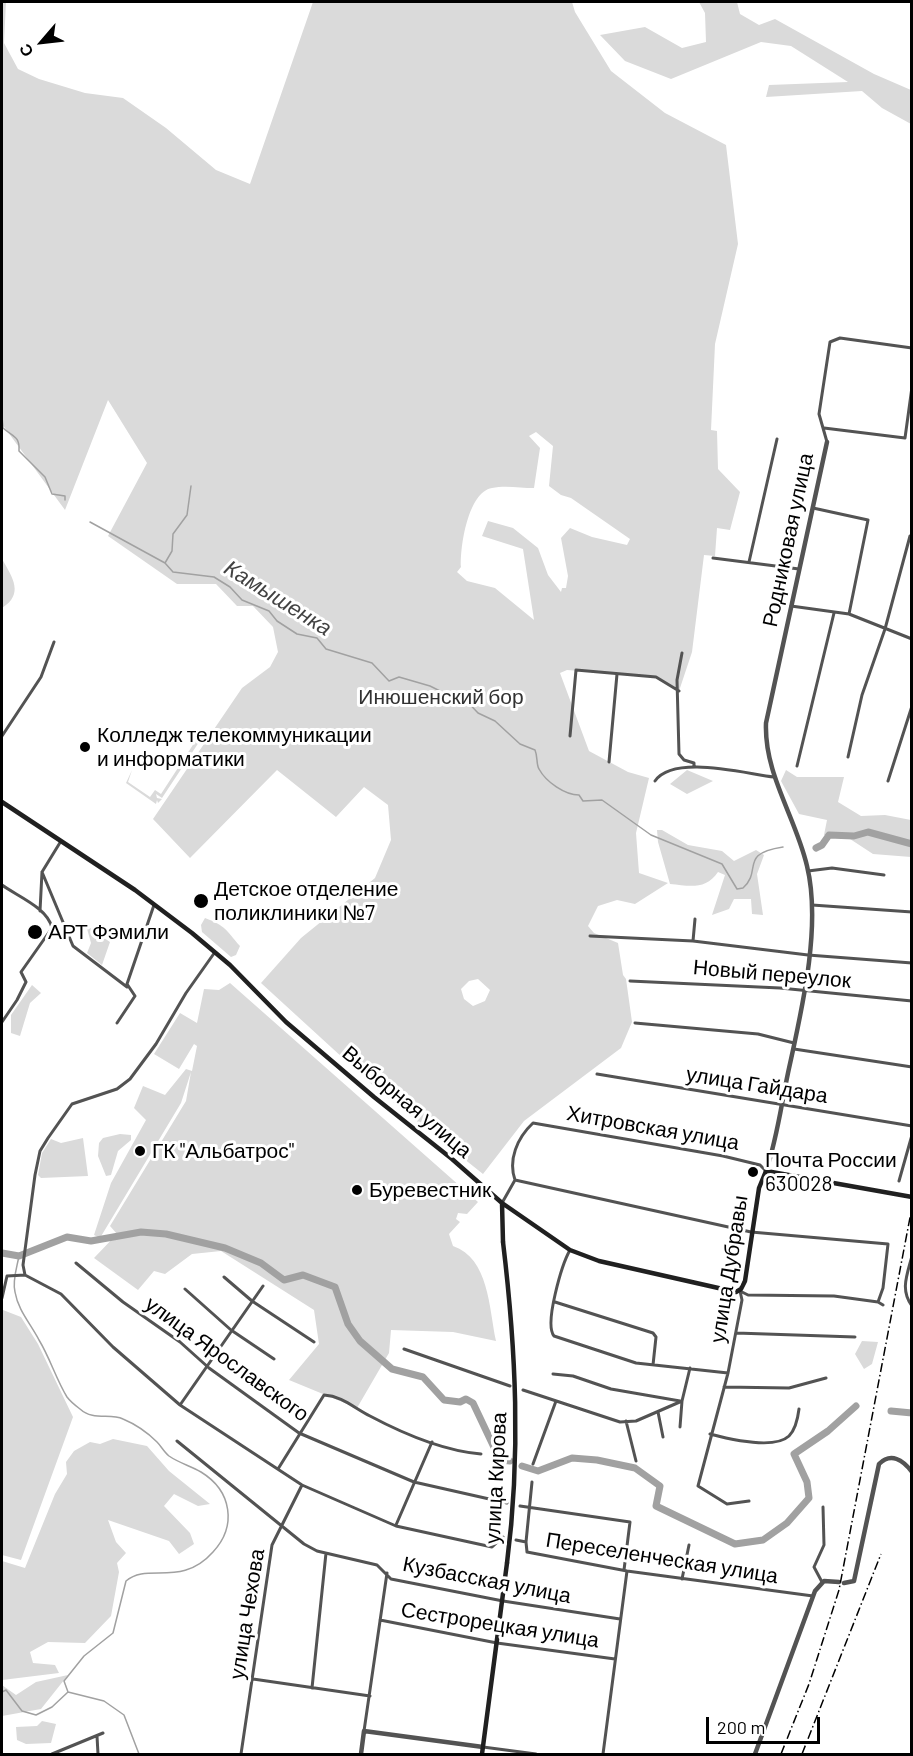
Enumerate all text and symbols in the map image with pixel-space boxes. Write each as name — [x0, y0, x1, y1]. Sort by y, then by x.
north arrow — [12, 12, 72, 72]
text: С — [15, 41, 37, 60]
street label: Родниковая улица — [757, 451, 819, 629]
water label: Камышенка — [219, 555, 337, 641]
park label: Инюшенский бор — [358, 684, 524, 710]
place label: Колледж телекоммуникации и информатики — [97, 722, 372, 772]
marker: Колледж телекоммуникации и информатики — [78, 740, 92, 754]
place label: Детское отделение поликлиники №7 — [214, 876, 398, 926]
marker: Детское отделение поликлиники №7 — [192, 892, 210, 910]
place label: АРТ Фэмили — [48, 919, 169, 945]
marker: АРТ Фэмили — [26, 923, 44, 941]
street label: Новый переулок — [692, 955, 852, 993]
street label: Выборная улица — [337, 1041, 477, 1163]
street label: улица Гайдара — [684, 1061, 830, 1109]
street label: Хитровская улица — [565, 1100, 741, 1156]
place label: ГК "Альбатрос" — [152, 1138, 294, 1164]
marker: ГК "Альбатрос" — [133, 1144, 147, 1158]
place label: Почта России 630028 — [765, 1147, 897, 1197]
marker: Почта России 630028 — [746, 1165, 760, 1179]
place label: Буревестник — [369, 1177, 491, 1203]
marker: Буревестник — [350, 1183, 364, 1197]
street label: улица Дубравы — [705, 1193, 753, 1345]
street label: улица Ярославского — [140, 1291, 314, 1427]
street label: улица Кирова — [480, 1412, 512, 1544]
street label: Переселенческая улица — [544, 1527, 780, 1589]
street label: улица Чехова — [224, 1547, 270, 1681]
street label: Кузбасская улица — [401, 1551, 573, 1609]
street label: Сестрорецкая улица — [399, 1597, 601, 1653]
scale bar — [709, 1705, 823, 1743]
text: 200 m — [717, 1716, 765, 1738]

